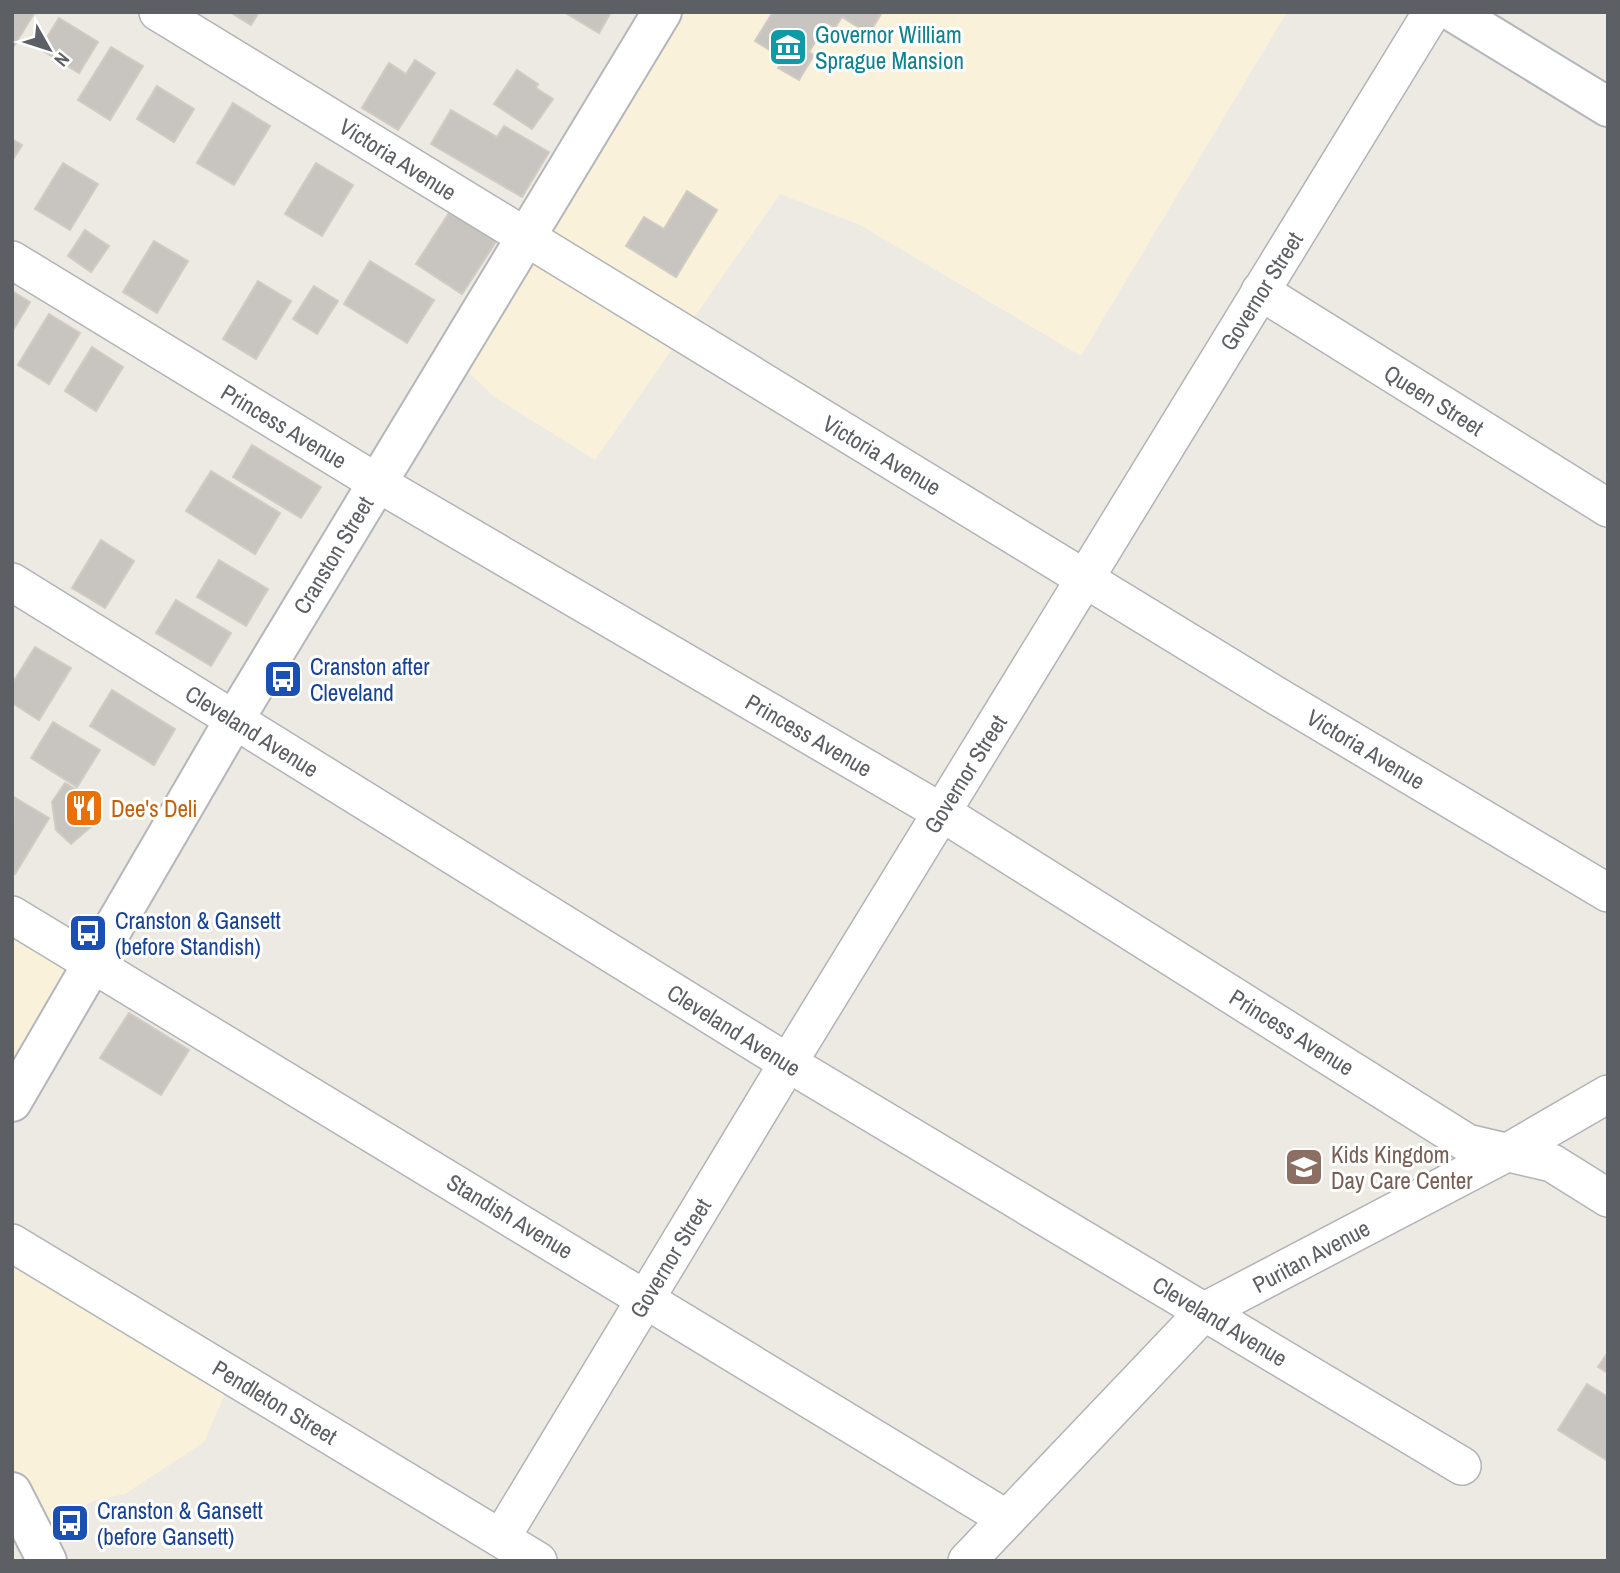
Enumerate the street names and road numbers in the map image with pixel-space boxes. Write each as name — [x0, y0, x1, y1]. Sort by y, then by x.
street label: Victoria Avenue — [334, 111, 462, 207]
street label: Governor Street — [1212, 226, 1310, 356]
street label: Queen Street — [1378, 357, 1490, 443]
street label: Princess Avenue — [215, 376, 353, 476]
street label: Victoria Avenue — [817, 408, 947, 502]
street label: Cranston Street — [286, 490, 380, 620]
street label: Cleveland Avenue — [179, 678, 325, 784]
street label: Princess Avenue — [740, 686, 878, 784]
street label: Victoria Avenue — [1301, 702, 1431, 796]
street label: Governor Street — [916, 709, 1014, 839]
street label: Cleveland Avenue — [661, 977, 807, 1083]
street label: Princess Avenue — [1224, 981, 1360, 1083]
street label: Standish Avenue — [441, 1166, 579, 1266]
street label: Governor Street — [622, 1193, 718, 1323]
street label: Puritan Avenue — [1247, 1212, 1375, 1300]
street label: Cleveland Avenue — [1147, 1269, 1293, 1373]
street label: Pendleton Street — [207, 1353, 343, 1451]

